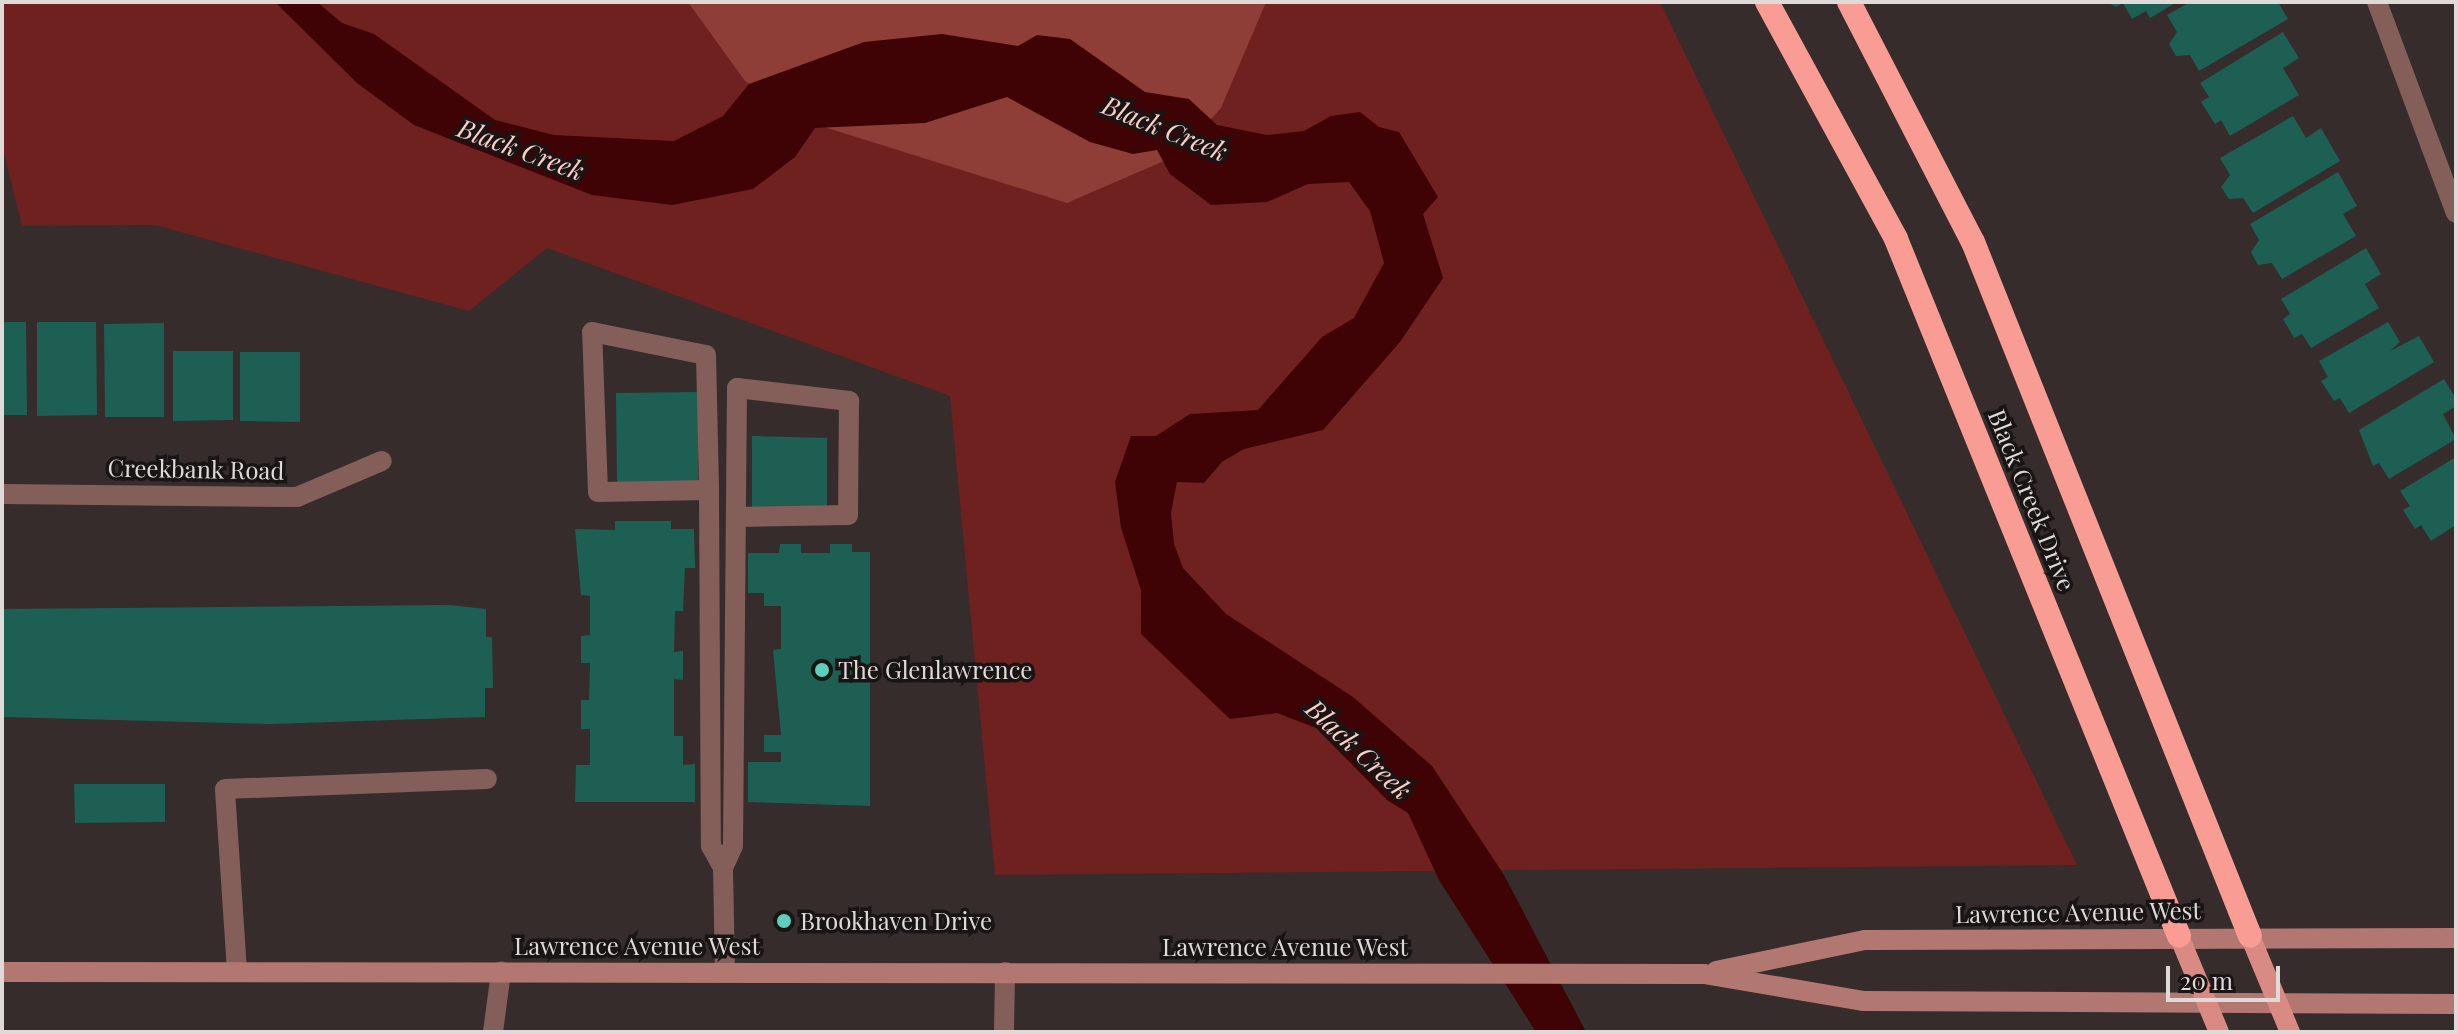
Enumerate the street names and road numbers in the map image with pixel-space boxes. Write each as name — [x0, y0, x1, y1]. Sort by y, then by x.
street label: Black Creek Drive — [1982, 405, 2082, 595]
street label: Creekbank Road — [107, 453, 285, 485]
street label: Lawrence Avenue West — [1954, 895, 2202, 929]
street label: Lawrence Avenue West — [513, 932, 761, 960]
street label: Lawrence Avenue West — [1161, 933, 1409, 961]

